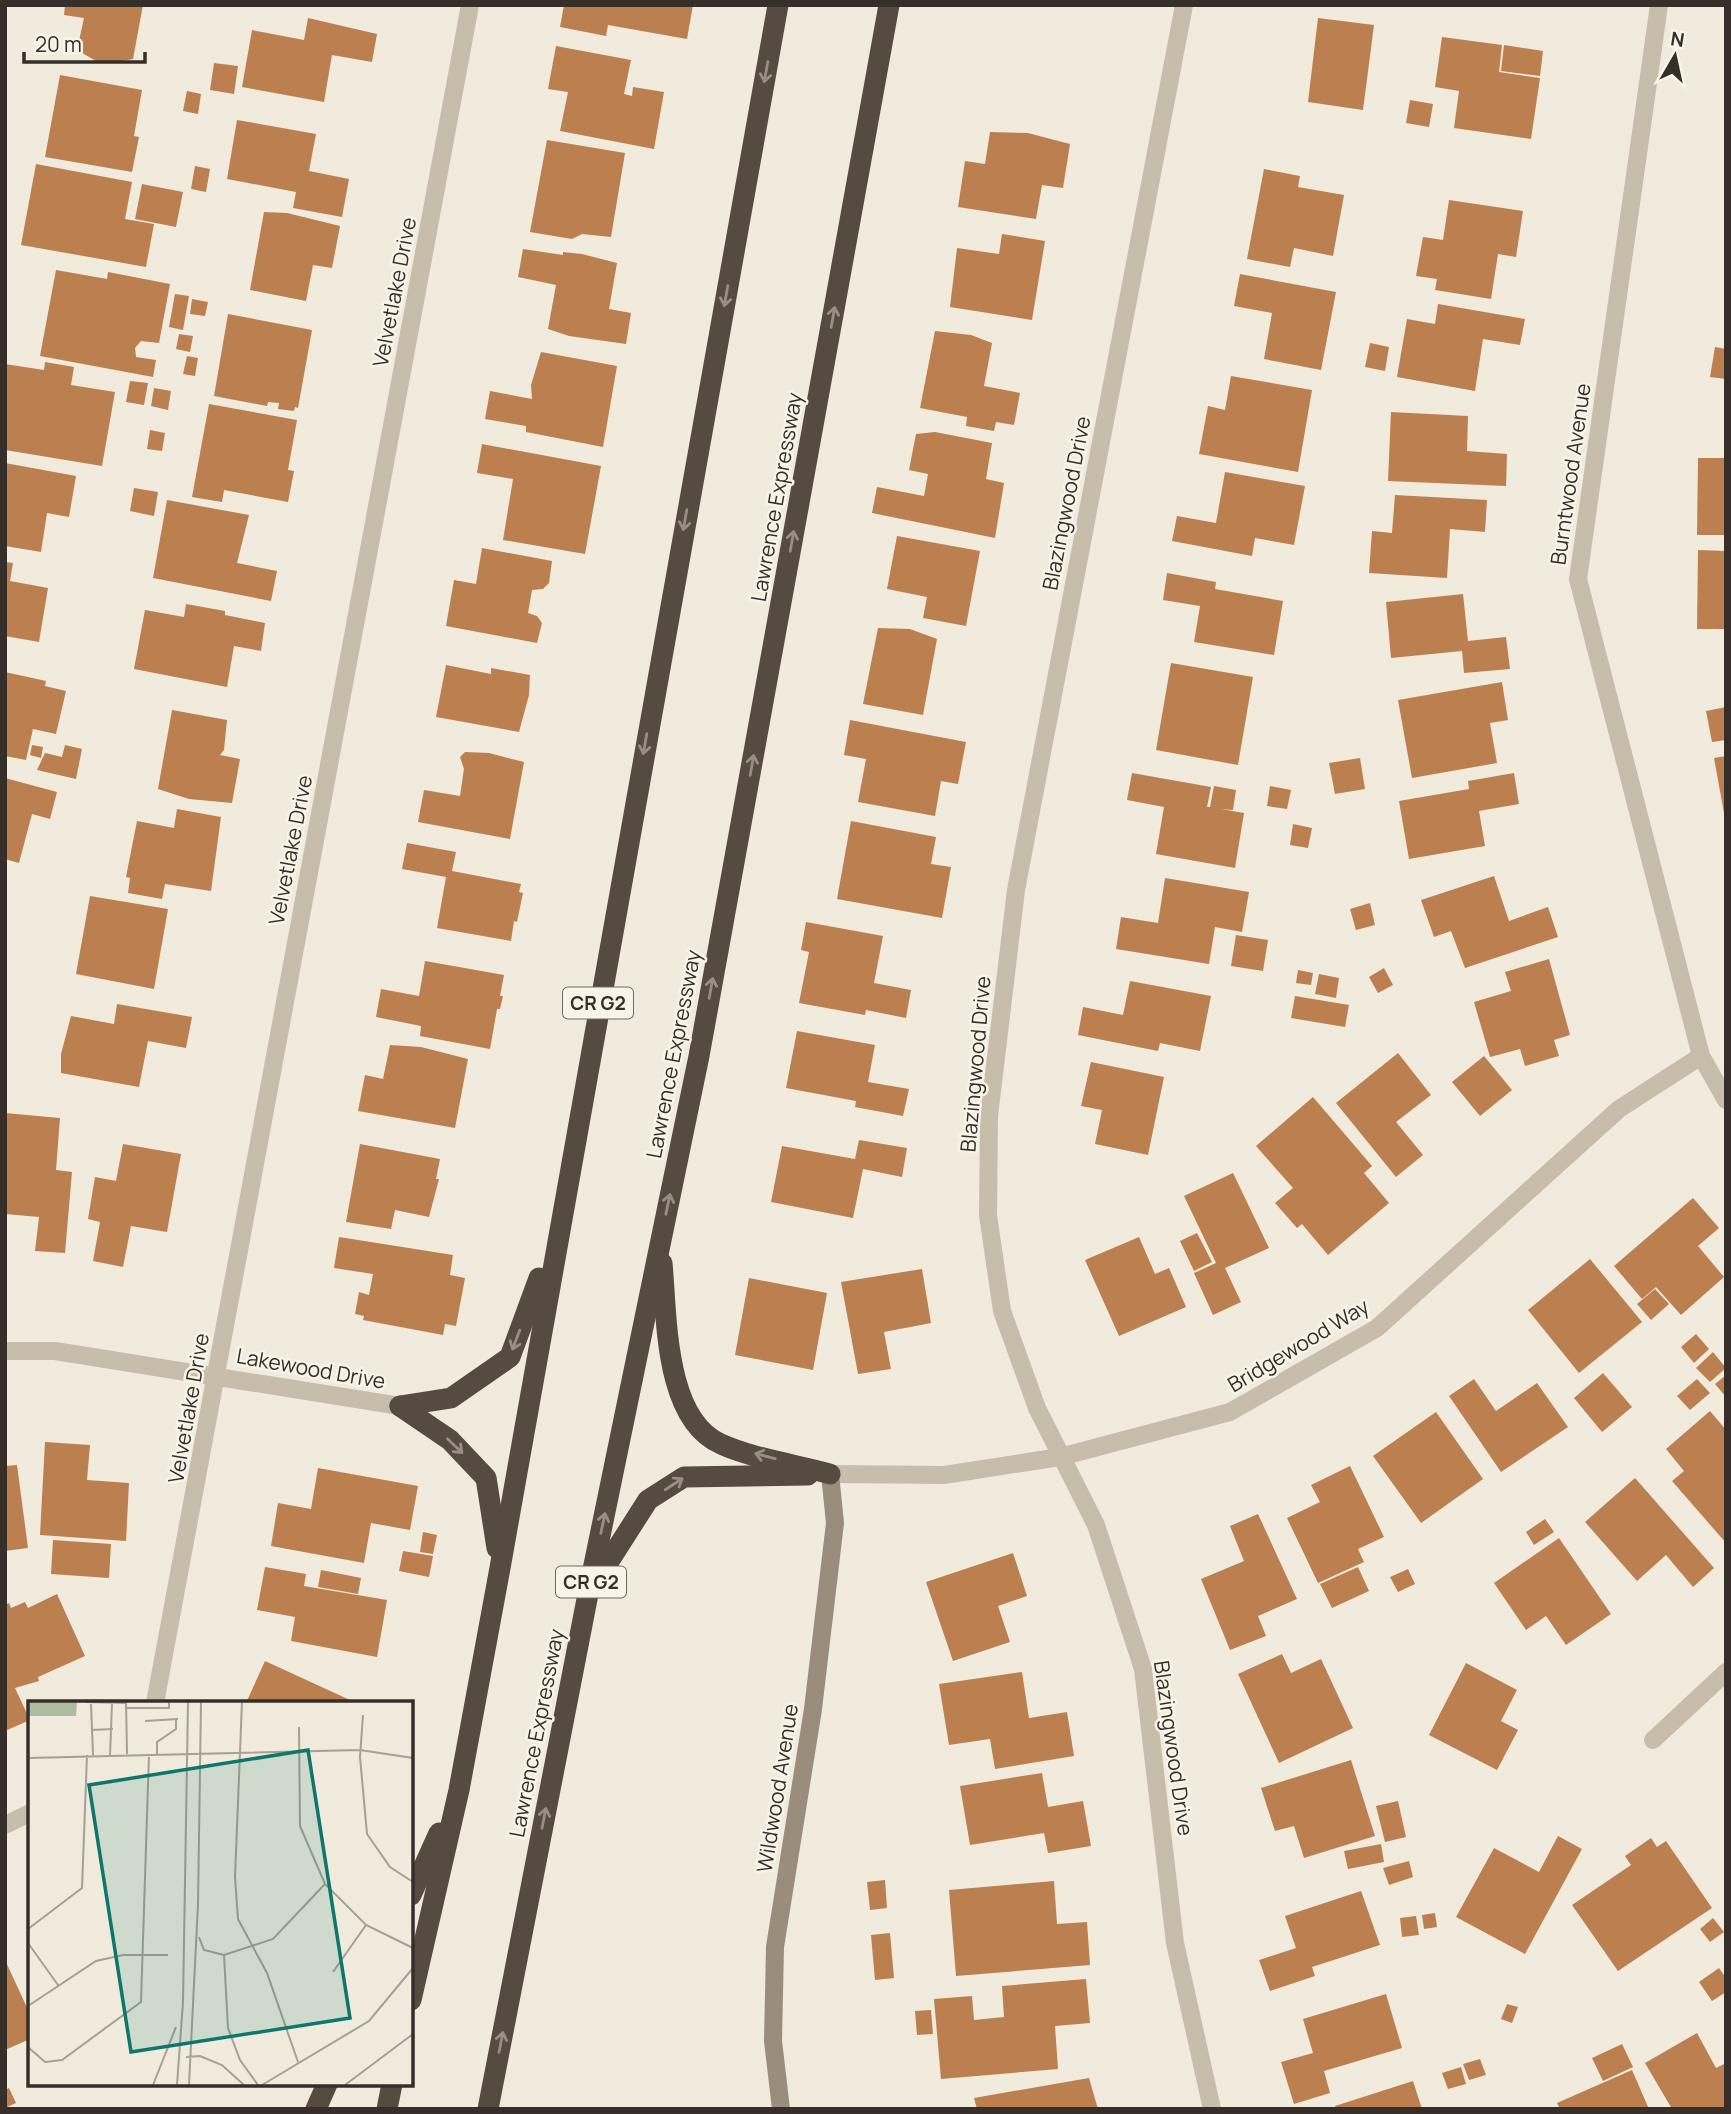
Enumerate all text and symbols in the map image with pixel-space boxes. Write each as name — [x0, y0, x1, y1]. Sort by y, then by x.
scale bar — [24, 21, 145, 65]
north arrow — [1640, 21, 1710, 91]
text: N — [1669, 25, 1686, 53]
text: 20 m — [35, 30, 82, 58]
one-way arrow — [759, 60, 772, 83]
street label: Velvetlake Drive — [366, 215, 422, 369]
one-way arrow — [719, 284, 732, 307]
one-way arrow — [827, 306, 840, 329]
street label: Burntwood Avenue — [1543, 381, 1597, 567]
street label: Lawrence Expressway — [744, 390, 808, 604]
street label: Blazingwood Drive — [1035, 414, 1097, 592]
one-way arrow — [678, 508, 692, 531]
one-way arrow — [786, 530, 800, 553]
one-way arrow — [638, 732, 651, 755]
one-way arrow — [746, 754, 759, 776]
street label: Velvetlake Drive — [262, 773, 318, 927]
street label: Lawrence Expressway — [639, 947, 707, 1161]
street label: Blazingwood Drive — [953, 975, 997, 1153]
one-way arrow — [705, 977, 719, 1000]
road number: CR G2 — [563, 987, 633, 1018]
one-way arrow — [661, 1193, 675, 1216]
street label: Bridgewood Way — [1222, 1292, 1374, 1398]
one-way arrow — [509, 1328, 522, 1350]
street label: Velvetlake Drive — [161, 1331, 215, 1485]
street label: Lakewood Drive — [234, 1341, 388, 1395]
one-way arrow — [446, 1437, 463, 1454]
one-way arrow — [754, 1449, 776, 1462]
one-way arrow — [663, 1476, 683, 1490]
one-way arrow — [596, 1512, 610, 1535]
road number: CR G2 — [556, 1566, 626, 1598]
street label: Lawrence Expressway — [502, 1626, 570, 1840]
street label: Blazingwood Drive — [1148, 1659, 1200, 1837]
inset map — [28, 1701, 413, 2086]
street label: Wildwood Avenue — [750, 1702, 804, 1874]
one-way arrow — [538, 1807, 552, 1830]
one-way arrow — [495, 2031, 508, 2054]

